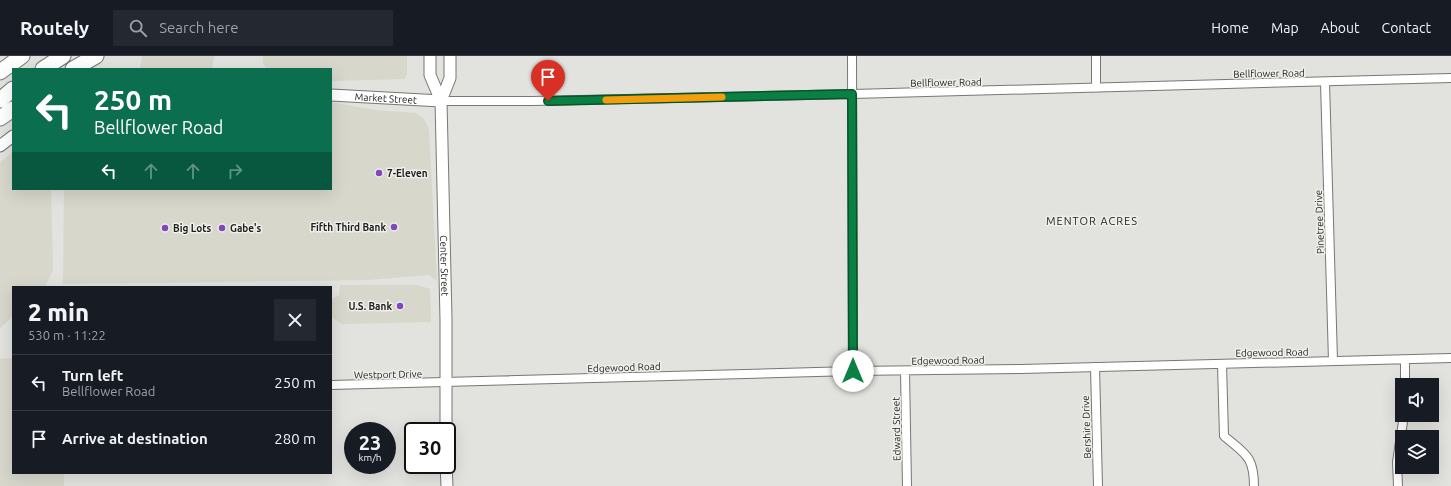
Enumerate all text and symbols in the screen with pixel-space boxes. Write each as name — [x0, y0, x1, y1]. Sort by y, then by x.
search box — [113, 10, 393, 46]
text: Routely — [20, 17, 89, 39]
icon: search — [127, 17, 149, 39]
text: Search here — [159, 19, 238, 36]
text: Home — [1211, 20, 1249, 36]
text: Map — [1271, 20, 1299, 36]
text: About — [1321, 20, 1360, 36]
text: Contact — [1382, 20, 1431, 36]
pin — [531, 60, 565, 101]
icon: arrive — [537, 66, 559, 88]
street label: Bellflower Road — [1233, 67, 1305, 80]
street label: Bellflower Road — [910, 76, 982, 89]
icon: left — [28, 84, 80, 136]
text: 250 m — [94, 84, 172, 115]
street label: Market Street — [355, 91, 417, 106]
text: Bellflower Road — [94, 117, 223, 137]
icon: left — [98, 160, 120, 182]
icon: ahead — [140, 160, 162, 182]
icon: ahead — [182, 160, 204, 182]
icon: right — [224, 160, 246, 182]
marker: 7-Eleven — [374, 168, 384, 178]
place label: 7-Eleven — [387, 168, 428, 179]
street label: Pinetree Drive — [1313, 190, 1326, 254]
district label: MENTOR ACRES — [1046, 215, 1138, 227]
place label: Fifth Third Bank — [310, 222, 386, 233]
marker: Fifth Third Bank — [389, 222, 399, 232]
marker: Big Lots — [160, 223, 170, 233]
place label: Big Lots — [173, 223, 211, 234]
marker: Gabe's — [217, 223, 227, 233]
place label: Gabe's — [230, 223, 262, 234]
street label: Center Street — [438, 235, 450, 296]
text: 2 min — [28, 299, 89, 326]
button: close — [274, 299, 316, 341]
place label: U.S. Bank — [349, 301, 392, 312]
marker: U.S. Bank — [395, 301, 405, 311]
text: 530 m · 11:22 — [28, 328, 106, 342]
street label: Edgewood Road — [1235, 346, 1309, 359]
position arrow — [832, 350, 874, 392]
street label: Edgewood Road — [911, 354, 985, 367]
street label: Edgewood Road — [587, 361, 661, 374]
text: Turn left — [62, 367, 123, 384]
street label: Westport Drive — [354, 368, 422, 381]
icon: left — [28, 372, 50, 394]
text: 250 m — [274, 374, 316, 391]
map controls — [1395, 378, 1439, 474]
button: sound — [1395, 378, 1439, 422]
text: Bellflower Road — [62, 384, 155, 398]
street label: Bershire Drive — [1080, 395, 1093, 459]
street label: Edward Street — [890, 397, 903, 461]
speed limit sign: 30 — [404, 422, 456, 474]
icon: arrive — [28, 428, 50, 450]
text: Arrive at destination — [62, 430, 208, 447]
text: 280 m — [274, 430, 316, 447]
button: layers — [1395, 430, 1439, 474]
text: 23 — [359, 431, 381, 454]
text: km/h — [358, 452, 382, 463]

